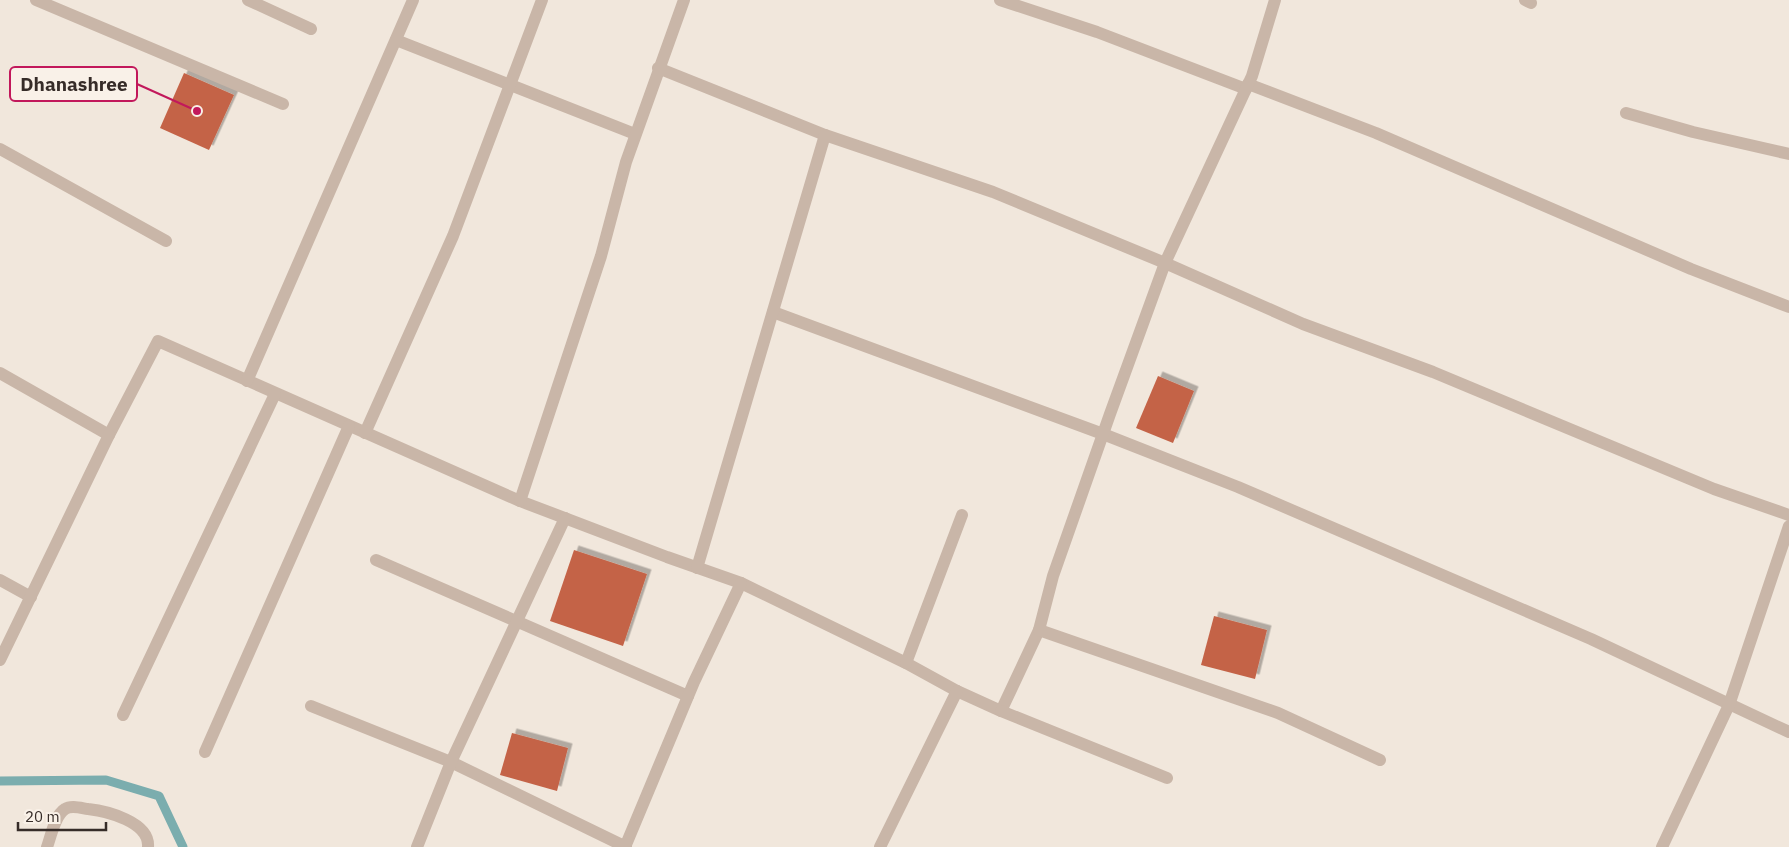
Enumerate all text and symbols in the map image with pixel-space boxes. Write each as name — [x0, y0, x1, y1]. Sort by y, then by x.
callout: Dhanashree — [10, 67, 137, 101]
text: Dhanashree — [20, 72, 128, 96]
scale bar — [18, 800, 105, 832]
text: 20 m — [25, 807, 60, 826]

